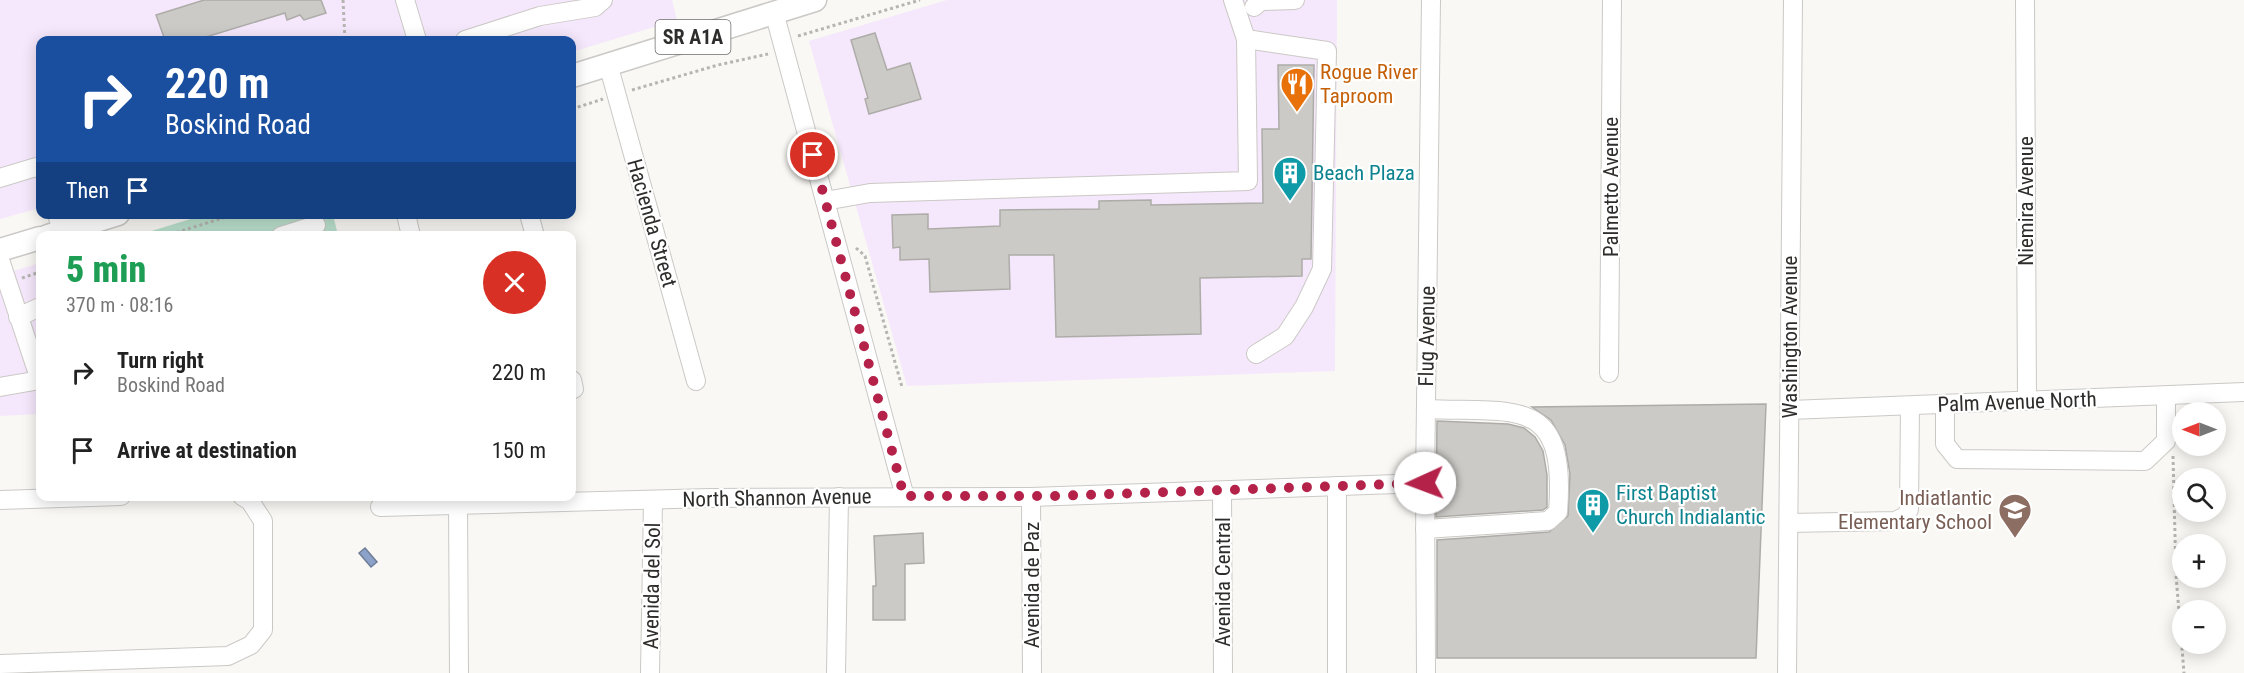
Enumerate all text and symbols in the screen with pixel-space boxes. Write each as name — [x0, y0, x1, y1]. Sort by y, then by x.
road number: SR A1A — [656, 20, 730, 54]
text: 220 m — [165, 59, 270, 108]
icon: right — [66, 60, 144, 138]
place label: Rogue River Taproom — [1320, 60, 1418, 108]
restaurant icon: Rogue River Taproom — [1279, 66, 1315, 113]
text: Boskind Road — [165, 109, 311, 141]
street label: Palmetto Avenue — [1599, 117, 1623, 257]
pin — [787, 129, 838, 180]
street label: Niemira Avenue — [2014, 136, 2038, 266]
icon: arrive — [796, 138, 829, 171]
building icon: Beach Plaza — [1272, 155, 1308, 202]
street label: Hacienda Street — [622, 156, 682, 290]
place label: Beach Plaza — [1313, 161, 1415, 185]
icon: arrive — [121, 174, 154, 207]
text: Then — [66, 178, 109, 203]
text: 5 min — [66, 249, 146, 291]
button: close — [483, 251, 546, 314]
street label: Washington Avenue — [1778, 255, 1802, 418]
street label: Flug Avenue — [1414, 285, 1440, 387]
text: 370 m · 08:16 — [66, 293, 173, 317]
text: Turn right — [117, 348, 204, 373]
icon: right — [66, 356, 99, 389]
text: 220 m — [492, 360, 546, 385]
text: Boskind Road — [117, 373, 225, 397]
street label: Palm Avenue North — [1937, 387, 2097, 417]
north arrow — [2172, 402, 2226, 456]
map controls — [2172, 402, 2226, 654]
icon: arrive — [66, 434, 99, 467]
text: Arrive at destination — [117, 438, 297, 463]
text: 150 m — [492, 438, 546, 463]
position arrow — [1393, 451, 1457, 515]
button: search — [2172, 468, 2226, 522]
place label: First Baptist Church Indialantic — [1616, 481, 1766, 529]
street label: North Shannon Avenue — [682, 484, 872, 512]
place label: Indiatlantic Elementary School — [1838, 486, 1992, 534]
building icon: First Baptist Church Indialantic — [1575, 487, 1611, 534]
school or university icon: Indiatlantic Elementary School — [1997, 492, 2033, 539]
street label: Avenida Central — [1211, 517, 1235, 647]
street label: Avenida del Sol — [639, 522, 665, 650]
street label: Avenida de Paz — [1020, 522, 1044, 648]
button: + — [2172, 534, 2226, 588]
button: − — [2172, 600, 2226, 654]

